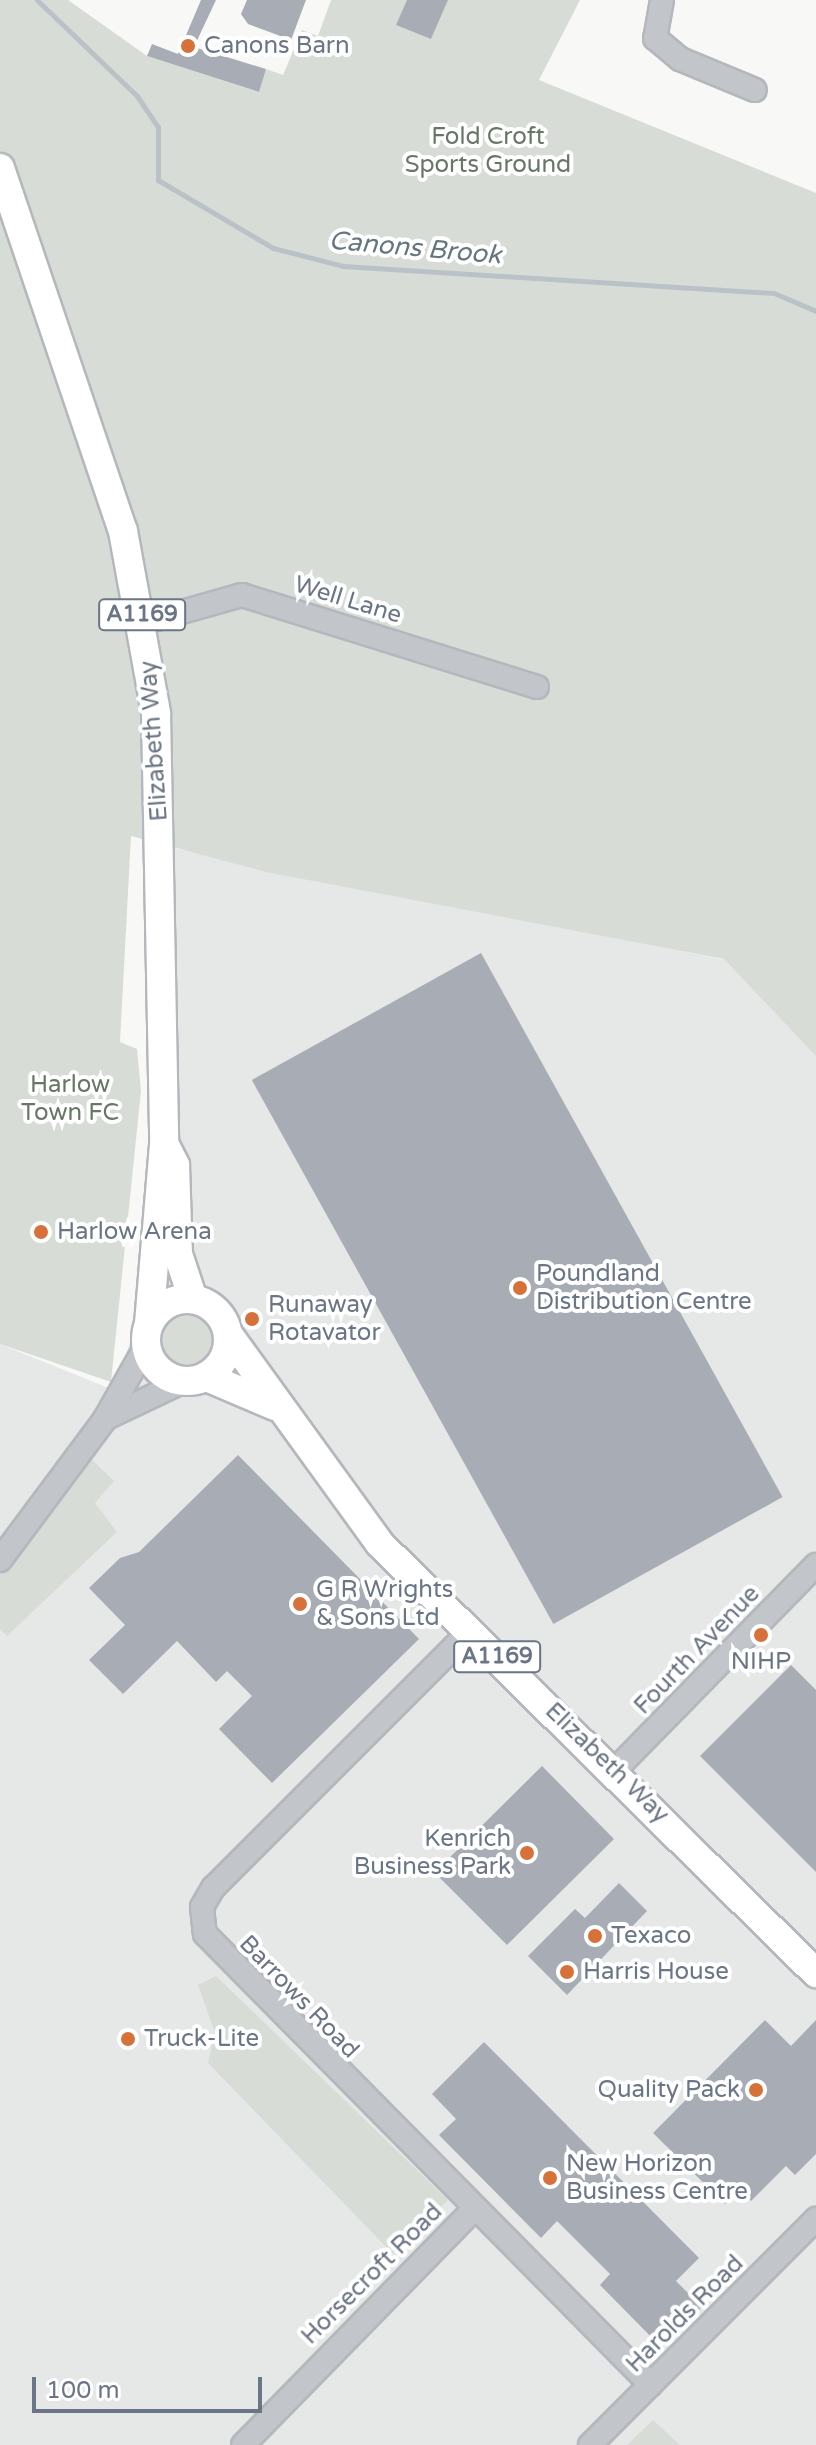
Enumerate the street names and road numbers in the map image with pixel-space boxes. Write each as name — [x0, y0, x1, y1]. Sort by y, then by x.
street label: Well Lane — [291, 570, 405, 630]
road number: A1169 — [98, 597, 186, 633]
street label: Elizabeth Way — [134, 660, 174, 822]
street label: Fourth Avenue — [628, 1580, 766, 1720]
road number: A1169 — [453, 1639, 541, 1675]
street label: Elizabeth Way — [539, 1697, 675, 1829]
street label: Barrows Road — [233, 1930, 365, 2064]
street label: Horsecroft Road — [296, 2198, 448, 2350]
street label: Harolds Road — [620, 2249, 750, 2379]

